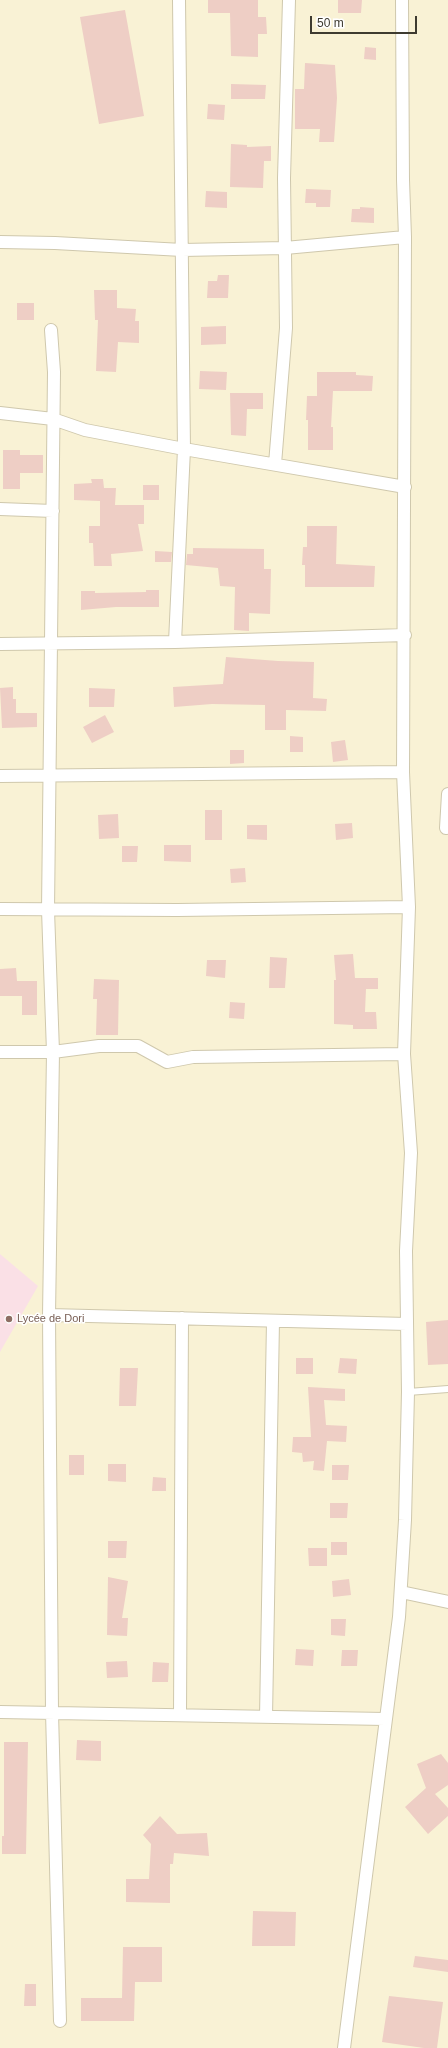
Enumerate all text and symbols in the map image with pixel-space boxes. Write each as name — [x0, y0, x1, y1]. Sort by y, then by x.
scale bar — [312, 8, 419, 34]
text: 50 m — [317, 16, 344, 30]
place label: Lycée de Dori — [17, 1312, 84, 1326]
marker: Lycée de Dori — [4, 1314, 14, 1324]

